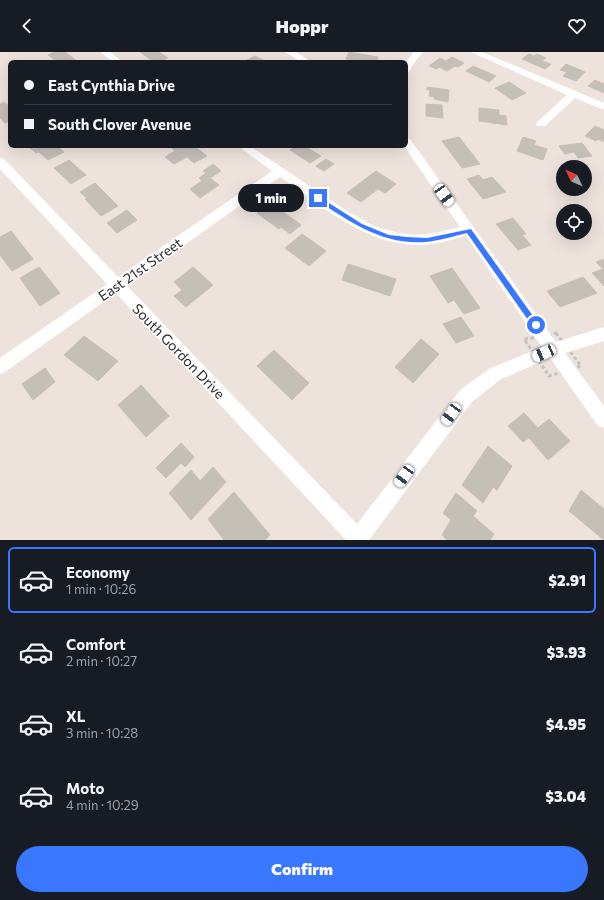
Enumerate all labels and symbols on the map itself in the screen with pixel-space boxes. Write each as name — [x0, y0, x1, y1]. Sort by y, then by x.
north arrow — [556, 160, 592, 196]
car — [432, 182, 456, 208]
callout: 1 min — [238, 184, 304, 212]
route end — [309, 189, 327, 207]
street label: East 21st Street — [95, 234, 185, 304]
street label: South Gordon Drive — [129, 300, 229, 402]
route start — [527, 316, 545, 334]
car — [531, 343, 557, 363]
car — [439, 401, 463, 427]
car — [392, 463, 416, 489]

